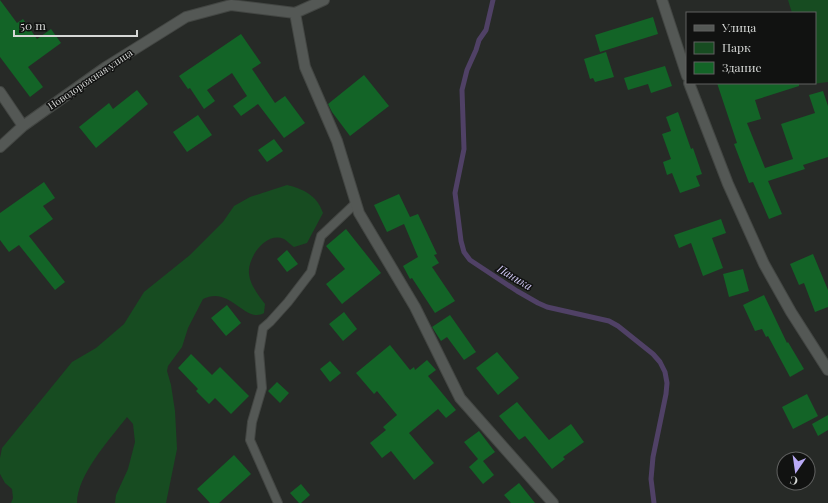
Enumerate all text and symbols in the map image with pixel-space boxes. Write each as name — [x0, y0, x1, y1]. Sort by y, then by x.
scale bar — [14, 12, 137, 38]
legend — [686, 12, 816, 84]
text: 50 m — [20, 17, 46, 33]
text: Улица — [721, 19, 756, 35]
text: Парк — [722, 39, 751, 55]
street label: Новодорожная улица — [45, 45, 135, 113]
text: Здание — [722, 59, 762, 75]
water label: Паника — [494, 260, 536, 293]
north arrow — [776, 451, 816, 491]
text: С — [788, 473, 799, 489]

